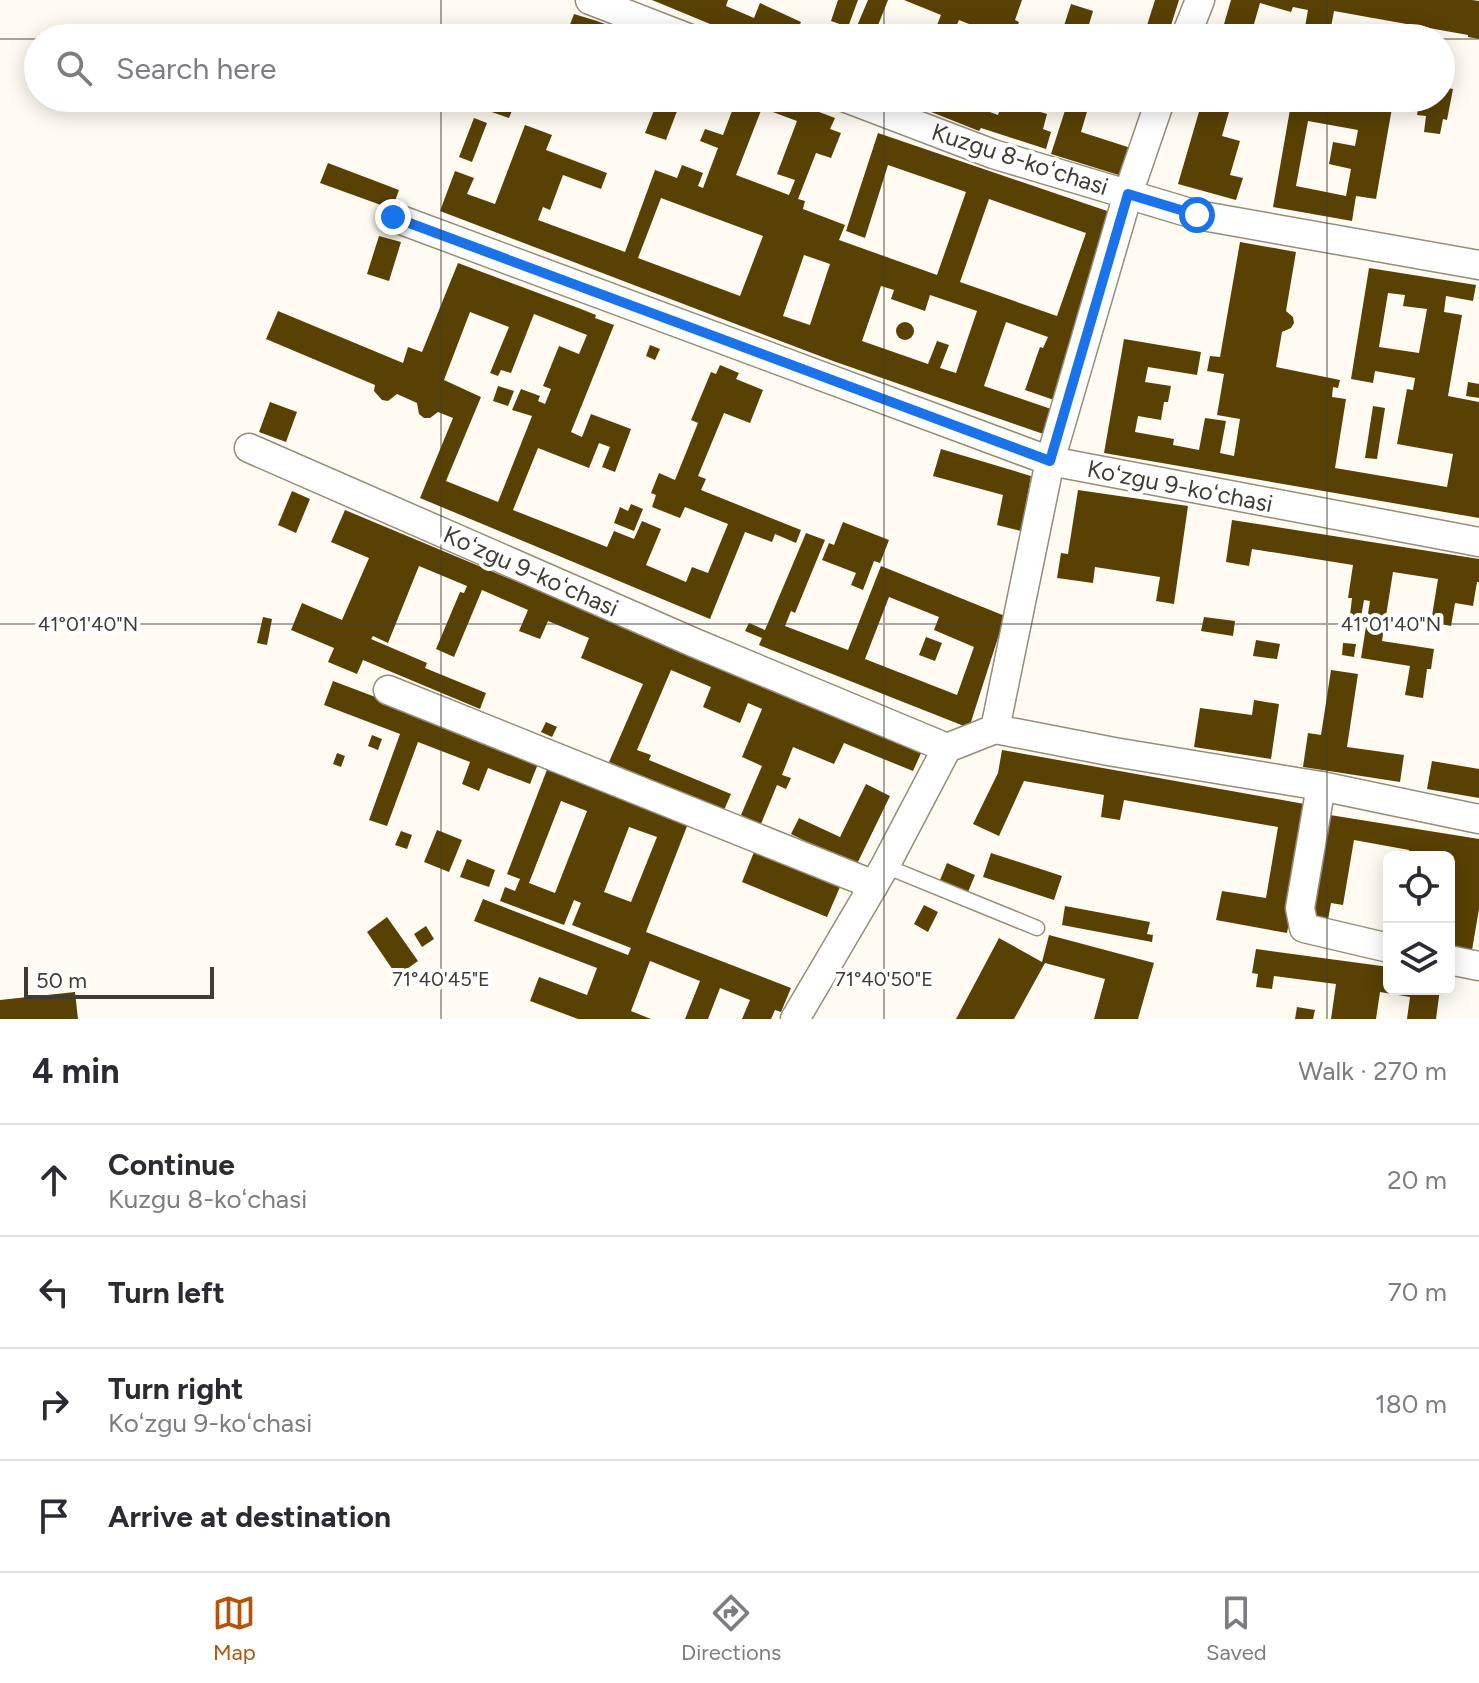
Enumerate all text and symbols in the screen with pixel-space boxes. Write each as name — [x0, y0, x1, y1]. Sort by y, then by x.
search box — [24, 24, 1455, 112]
icon: search — [52, 46, 96, 90]
text: Search here — [116, 50, 276, 87]
street label: Kuzgu 8-koʻchasi — [928, 117, 1112, 201]
route start — [1179, 197, 1215, 233]
route end — [375, 199, 411, 235]
street label: Koʻzgu 9-koʻchasi — [1085, 454, 1275, 518]
street label: Koʻzgu 9-koʻchasi — [439, 519, 623, 623]
text: 41°01'40"N — [38, 612, 138, 636]
text: 41°01'40"N — [1341, 612, 1441, 636]
map controls — [1383, 851, 1455, 995]
button: locate — [1383, 851, 1455, 923]
button: layers — [1383, 923, 1455, 995]
scale bar — [24, 963, 214, 999]
text: 50 m — [36, 967, 87, 994]
text: 71°40'45"E — [392, 967, 490, 991]
text: 71°40'50"E — [835, 967, 933, 991]
text: 4 min — [32, 1051, 119, 1092]
text: Walk · 270 m — [1298, 1055, 1447, 1087]
text: Continue — [108, 1146, 235, 1183]
icon: ahead — [32, 1158, 76, 1202]
text: 20 m — [1387, 1164, 1447, 1196]
text: Kuzgu 8-koʻchasi — [108, 1183, 307, 1215]
icon: left — [32, 1270, 76, 1314]
text: Turn left — [108, 1274, 225, 1311]
text: 70 m — [1388, 1276, 1447, 1308]
text: Turn right — [108, 1370, 243, 1407]
icon: right — [32, 1382, 76, 1426]
text: 180 m — [1375, 1388, 1447, 1420]
text: Koʻzgu 9-koʻchasi — [108, 1407, 312, 1439]
icon: arrive — [32, 1494, 76, 1538]
text: Arrive at destination — [108, 1498, 391, 1535]
tab: Map — [212, 1591, 256, 1666]
tab: Directions — [681, 1591, 781, 1666]
tab: Saved — [1206, 1591, 1267, 1666]

